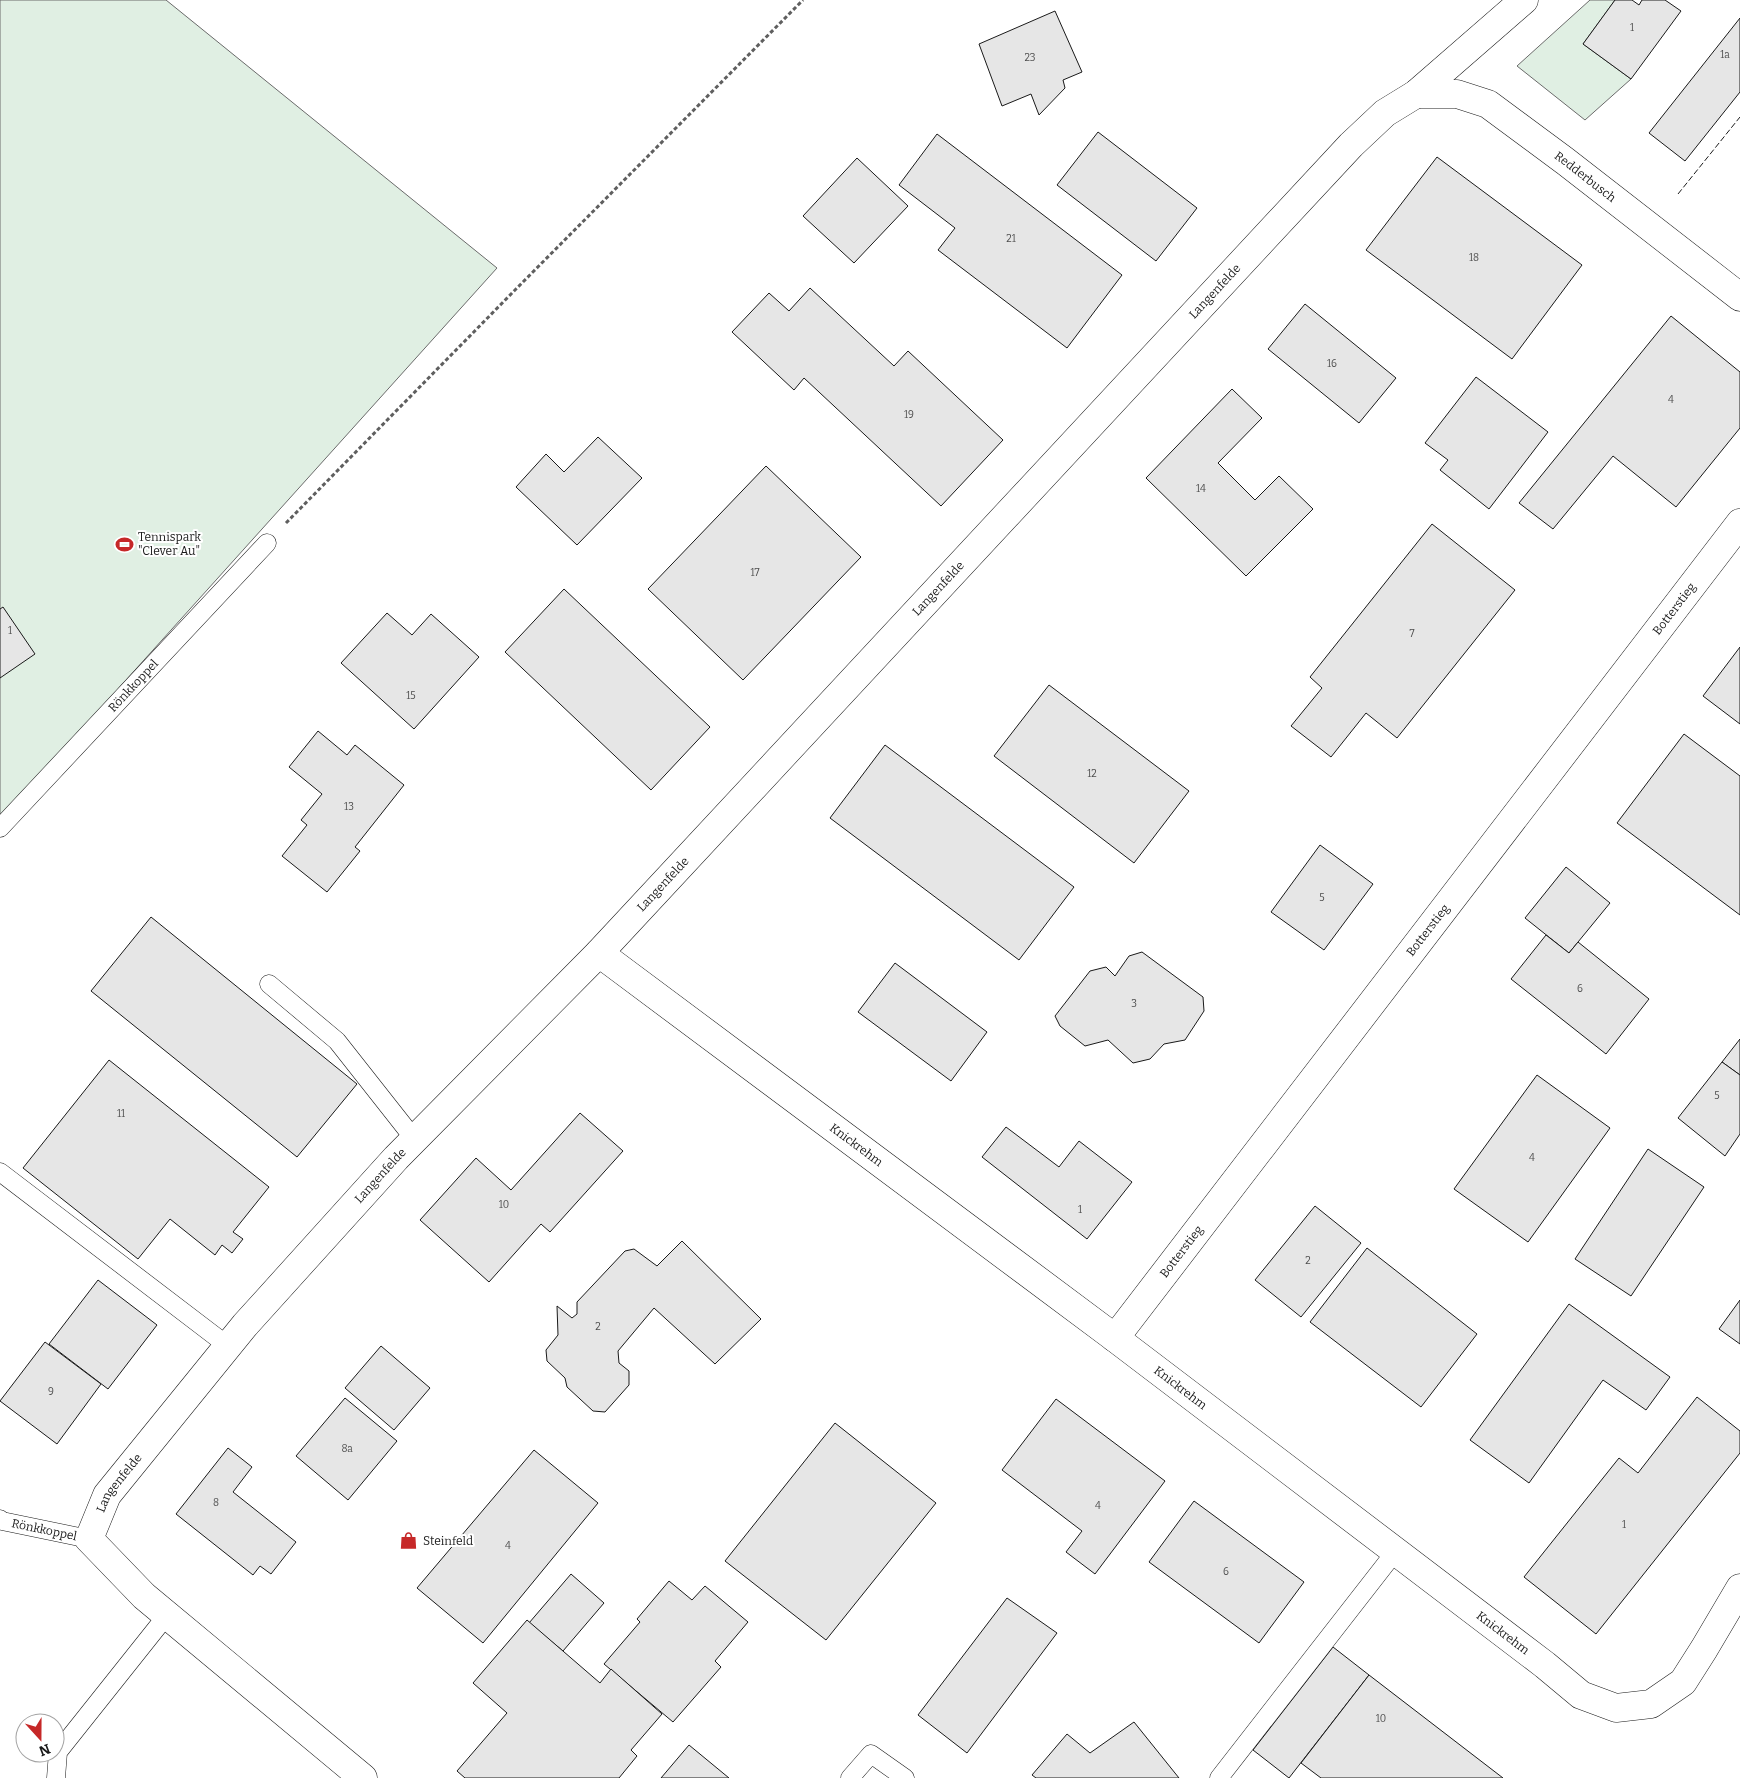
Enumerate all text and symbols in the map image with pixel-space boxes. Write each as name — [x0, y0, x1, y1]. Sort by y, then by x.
house number: 1 — [1630, 22, 1634, 34]
house number: 1a — [1720, 49, 1730, 61]
house number: 23 — [1024, 52, 1036, 64]
street label: Redderbusch — [1552, 149, 1619, 205]
house number: 21 — [1006, 233, 1016, 245]
house number: 18 — [1469, 252, 1479, 264]
street label: Langenfelde — [1186, 261, 1244, 321]
house number: 16 — [1327, 358, 1337, 370]
house number: 4 — [1668, 394, 1674, 406]
house number: 19 — [904, 409, 914, 421]
house number: 14 — [1196, 483, 1206, 495]
place label: Tennispark "Clever Au" — [138, 530, 201, 558]
sports icon: Tennispark "Clever Au" — [114, 534, 134, 554]
street label: Langenfelde — [909, 558, 967, 619]
house number: 17 — [751, 567, 759, 579]
street label: Botterstieg — [1650, 580, 1699, 638]
house number: 1 — [8, 625, 12, 637]
house number: 7 — [1409, 628, 1415, 640]
street label: Rönkkoppel — [106, 656, 161, 715]
house number: 15 — [406, 690, 416, 702]
house number: 12 — [1087, 768, 1097, 780]
house number: 13 — [344, 801, 354, 813]
street label: Langenfelde — [634, 854, 692, 914]
house number: 5 — [1319, 892, 1325, 904]
street label: Botterstieg — [1403, 901, 1452, 959]
house number: 6 — [1577, 983, 1583, 995]
house number: 3 — [1131, 998, 1137, 1010]
house number: 5 — [1714, 1090, 1720, 1102]
house number: 11 — [117, 1108, 125, 1120]
street label: Knickrehm — [827, 1121, 886, 1170]
street label: Langenfelde — [352, 1145, 409, 1206]
house number: 4 — [1529, 1152, 1535, 1164]
house number: 10 — [499, 1199, 509, 1211]
house number: 1 — [1078, 1204, 1082, 1216]
street label: Botterstieg — [1157, 1223, 1206, 1280]
house number: 2 — [1305, 1255, 1311, 1267]
house number: 2 — [595, 1321, 601, 1333]
street label: Knickrehm — [1151, 1363, 1210, 1413]
house number: 9 — [48, 1386, 54, 1398]
house number: 8a — [341, 1443, 353, 1455]
street label: Langenfelde — [94, 1451, 145, 1514]
house number: 8 — [213, 1497, 219, 1509]
house number: 4 — [1095, 1500, 1101, 1512]
street label: Rönkkoppel — [10, 1516, 79, 1543]
house number: 1 — [1622, 1519, 1626, 1531]
shop icon: Steinfeld — [399, 1531, 419, 1551]
place label: Steinfeld — [423, 1534, 473, 1548]
house number: 4 — [505, 1540, 511, 1552]
house number: 6 — [1223, 1566, 1229, 1578]
street label: Knickrehm — [1474, 1608, 1532, 1658]
north arrow — [15, 1713, 65, 1763]
house number: 10 — [1376, 1713, 1386, 1725]
text: N — [36, 1740, 53, 1760]

